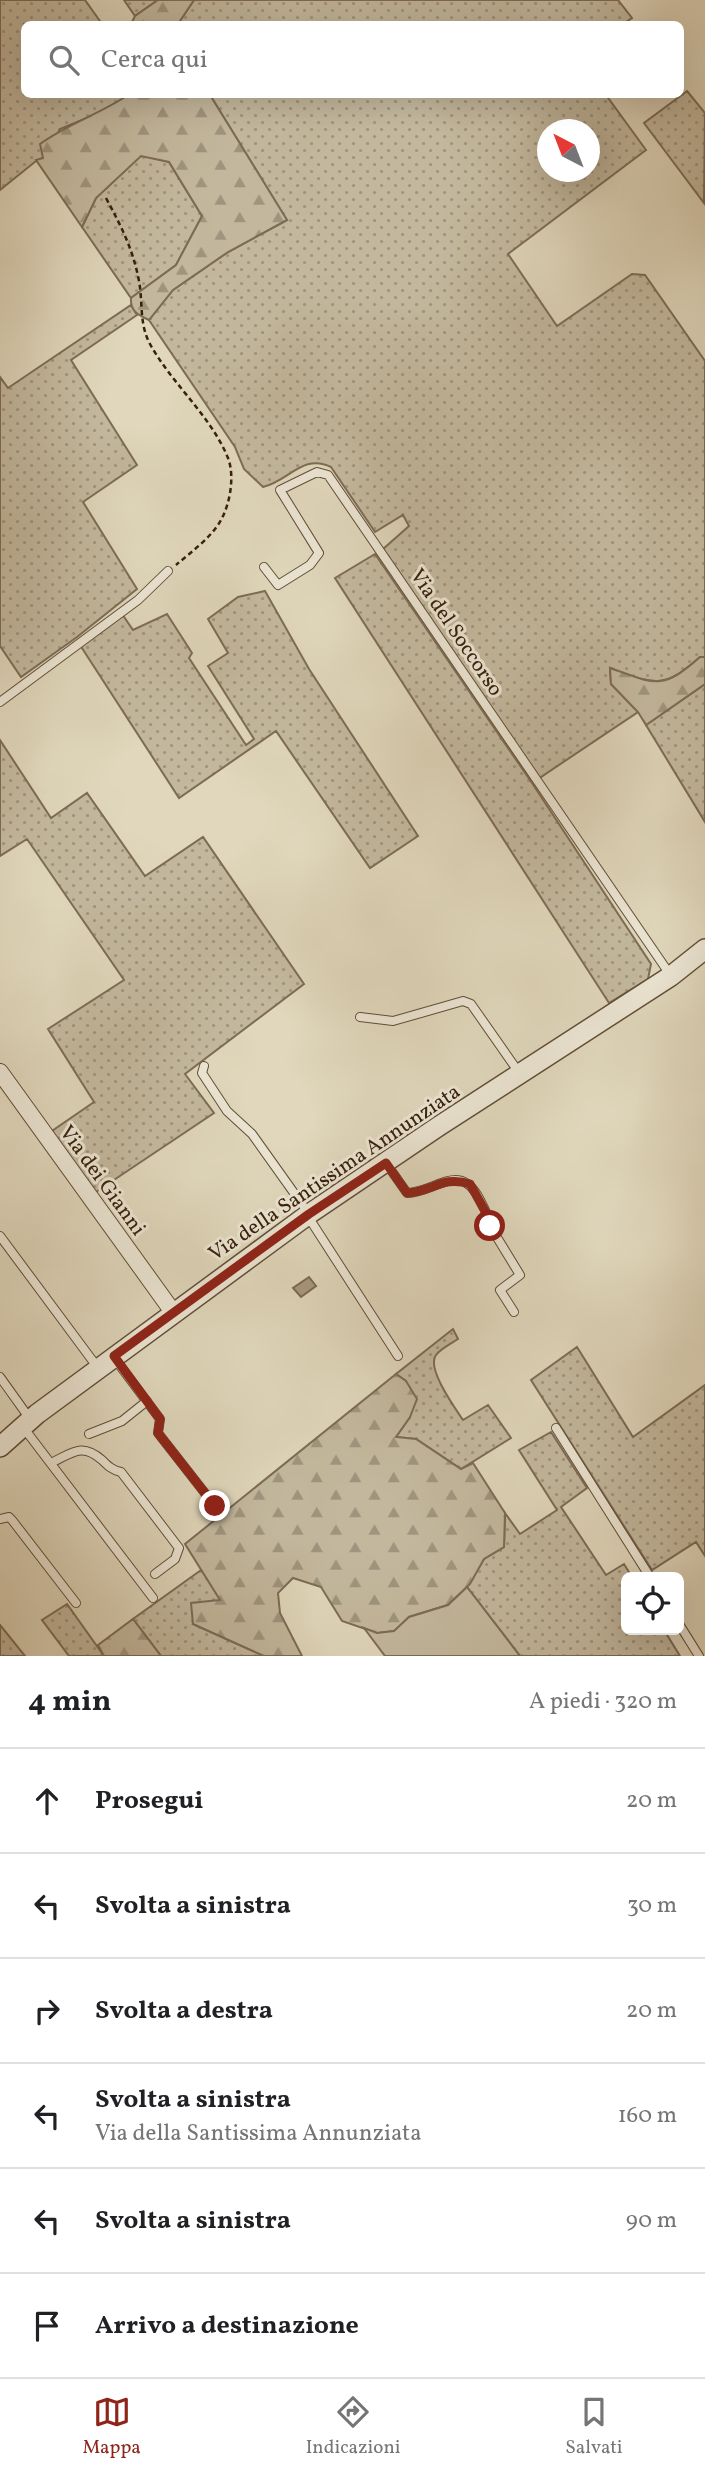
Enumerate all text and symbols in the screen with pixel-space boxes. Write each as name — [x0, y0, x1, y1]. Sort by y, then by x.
search box — [21, 21, 684, 98]
icon: search — [45, 41, 83, 79]
text: Cerca qui — [101, 42, 208, 78]
north arrow — [537, 119, 600, 182]
street label: Via del Soccorso — [402, 563, 509, 702]
street label: Via della Santissima Annunziata — [203, 1078, 467, 1269]
street label: Via dei Gianni — [52, 1120, 152, 1242]
route start — [474, 1210, 505, 1241]
route end — [199, 1490, 230, 1521]
map controls — [621, 1572, 684, 1635]
button: locate — [621, 1572, 684, 1635]
text: 4 min — [28, 1681, 112, 1723]
text: A piedi · 320 m — [529, 1686, 677, 1718]
icon: ahead — [28, 1782, 66, 1820]
text: Prosegui — [95, 1783, 203, 1819]
text: 20 m — [626, 1785, 677, 1817]
icon: left — [28, 1887, 66, 1925]
text: Svolta a sinistra — [95, 1888, 291, 1924]
text: 30 m — [627, 1890, 677, 1922]
icon: right — [28, 1992, 66, 2030]
text: Svolta a destra — [95, 1993, 273, 2029]
text: 20 m — [626, 1995, 677, 2027]
text: Svolta a sinistra — [95, 2082, 291, 2118]
icon: left — [28, 2097, 66, 2135]
text: 160 m — [618, 2100, 677, 2132]
text: Via della Santissima Annunziata — [95, 2118, 422, 2150]
icon: left — [28, 2202, 66, 2240]
text: Svolta a sinistra — [95, 2203, 291, 2239]
text: 90 m — [626, 2205, 677, 2237]
icon: arrive — [28, 2307, 66, 2345]
text: Arrivo a destinazione — [95, 2308, 359, 2344]
tab: Mappa — [82, 2393, 141, 2461]
tab: Indicazioni — [306, 2393, 401, 2461]
tab: Salvati — [565, 2393, 623, 2461]

